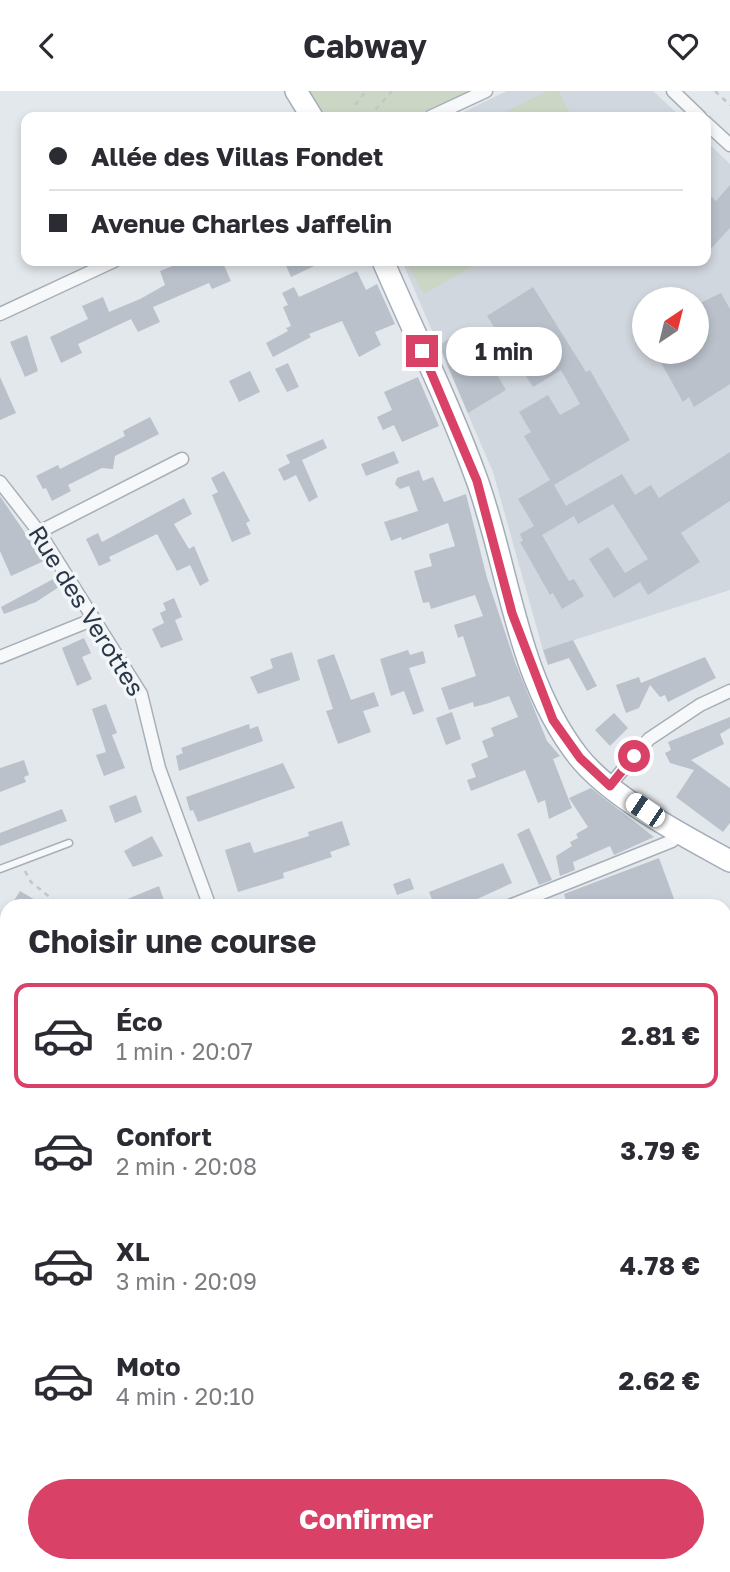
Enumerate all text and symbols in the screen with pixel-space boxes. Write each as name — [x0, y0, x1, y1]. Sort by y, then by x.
icon: back — [28, 27, 66, 65]
text: Cabway — [303, 27, 427, 65]
icon: heart — [664, 27, 702, 65]
text: Allée des Villas Fondet — [91, 141, 383, 172]
text: Avenue Charles Jaffelin — [91, 208, 392, 239]
north arrow — [632, 287, 709, 364]
map controls — [632, 287, 709, 364]
callout: 1 min — [446, 327, 562, 375]
route end — [406, 335, 438, 367]
text: 1 min — [475, 337, 533, 365]
street label: Rue des Verottes — [23, 520, 151, 701]
route start — [618, 740, 650, 772]
car — [622, 790, 669, 830]
text: Choisir une course — [28, 922, 316, 960]
icon: car — [32, 1004, 95, 1067]
text: Éco — [116, 1006, 163, 1037]
text: 2.81 € — [621, 1020, 700, 1051]
text: 1 min · 20:07 — [116, 1037, 253, 1065]
icon: car — [32, 1119, 95, 1182]
text: Confort — [116, 1121, 212, 1152]
text: 3.79 € — [620, 1135, 700, 1166]
text: 2 min · 20:08 — [116, 1152, 257, 1180]
icon: car — [32, 1234, 95, 1297]
text: XL — [116, 1236, 150, 1267]
text: 4.78 € — [620, 1250, 700, 1281]
text: 3 min · 20:09 — [116, 1267, 257, 1295]
icon: car — [32, 1349, 95, 1412]
text: Moto — [116, 1351, 181, 1382]
text: 2.62 € — [619, 1365, 700, 1396]
text: 4 min · 20:10 — [116, 1382, 255, 1410]
button: Confirmer — [28, 1479, 704, 1559]

